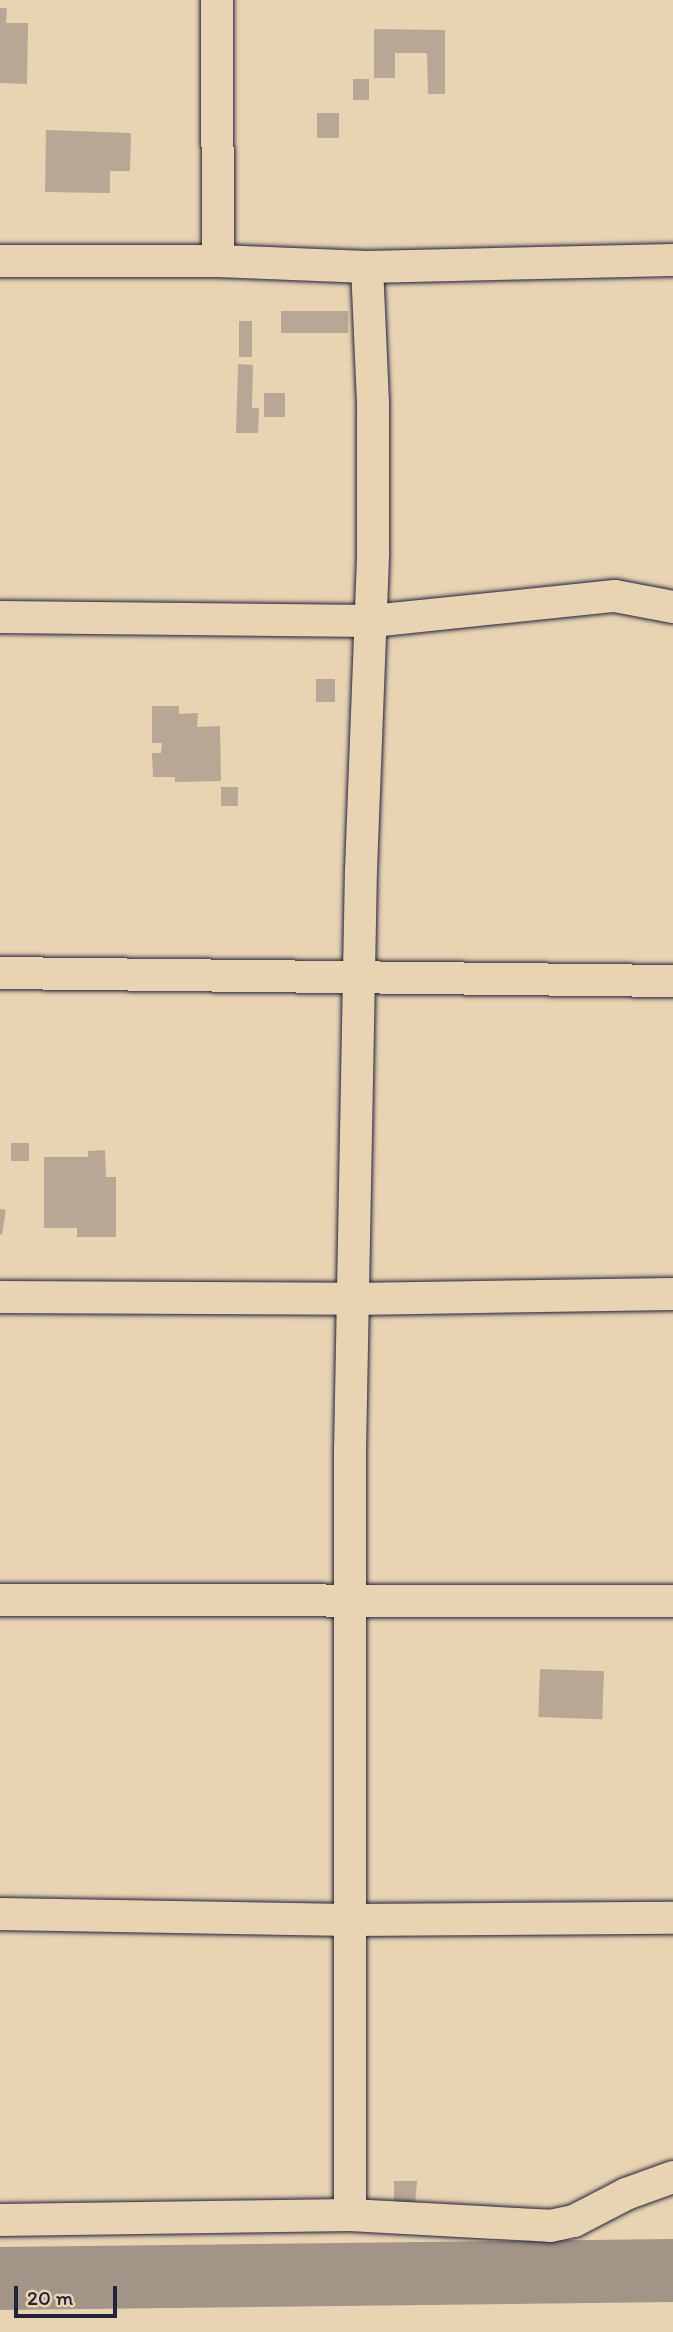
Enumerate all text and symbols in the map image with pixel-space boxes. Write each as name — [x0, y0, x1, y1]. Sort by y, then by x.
scale bar — [18, 2272, 121, 2316]
text: 20 m — [27, 2285, 73, 2310]

